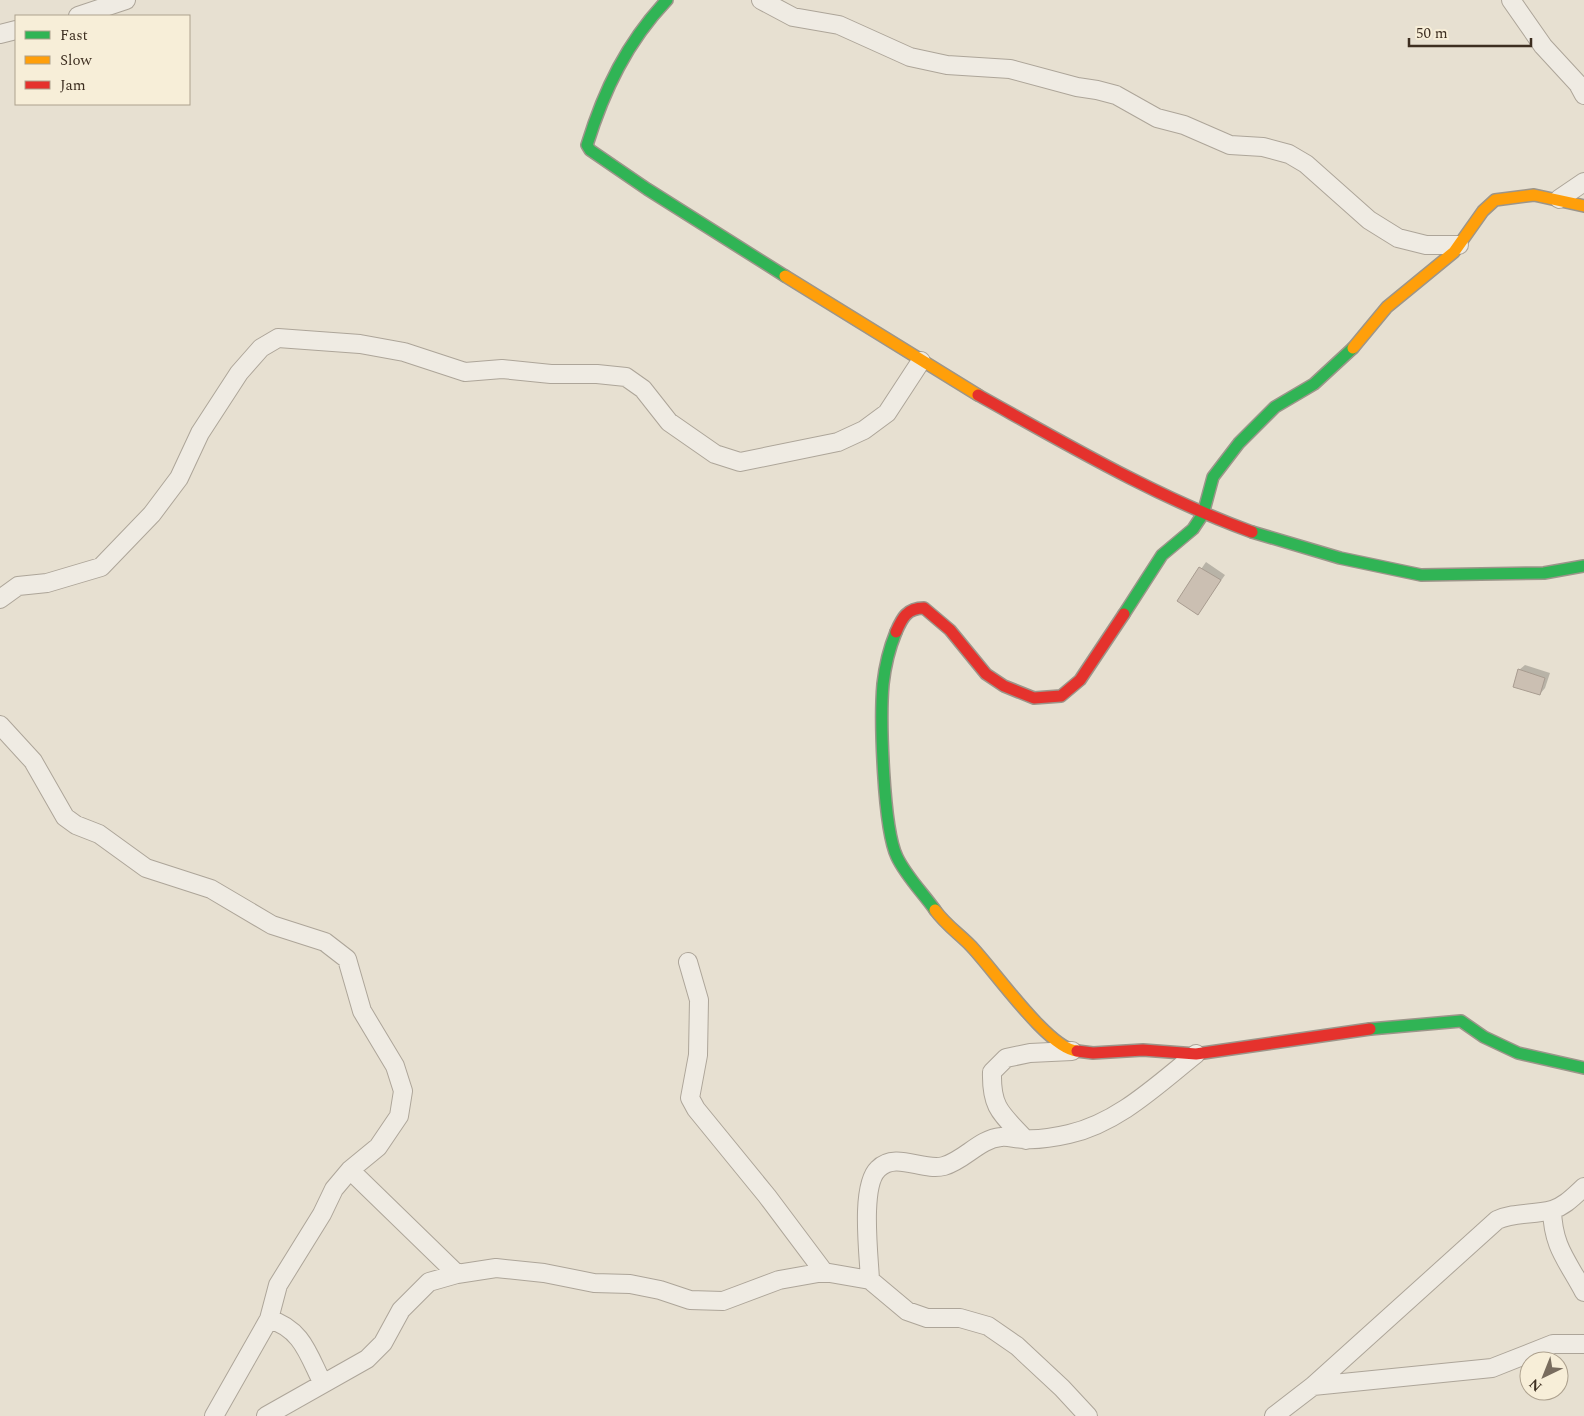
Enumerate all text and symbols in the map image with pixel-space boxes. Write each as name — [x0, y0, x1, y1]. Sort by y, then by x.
legend — [15, 15, 190, 105]
scale bar — [1409, 15, 1532, 47]
text: 50 m — [1416, 22, 1448, 45]
text: Fast — [60, 24, 88, 47]
text: Slow — [60, 49, 92, 72]
text: Jam — [60, 74, 86, 97]
north arrow — [1519, 1351, 1569, 1401]
text: N — [1524, 1374, 1547, 1397]

